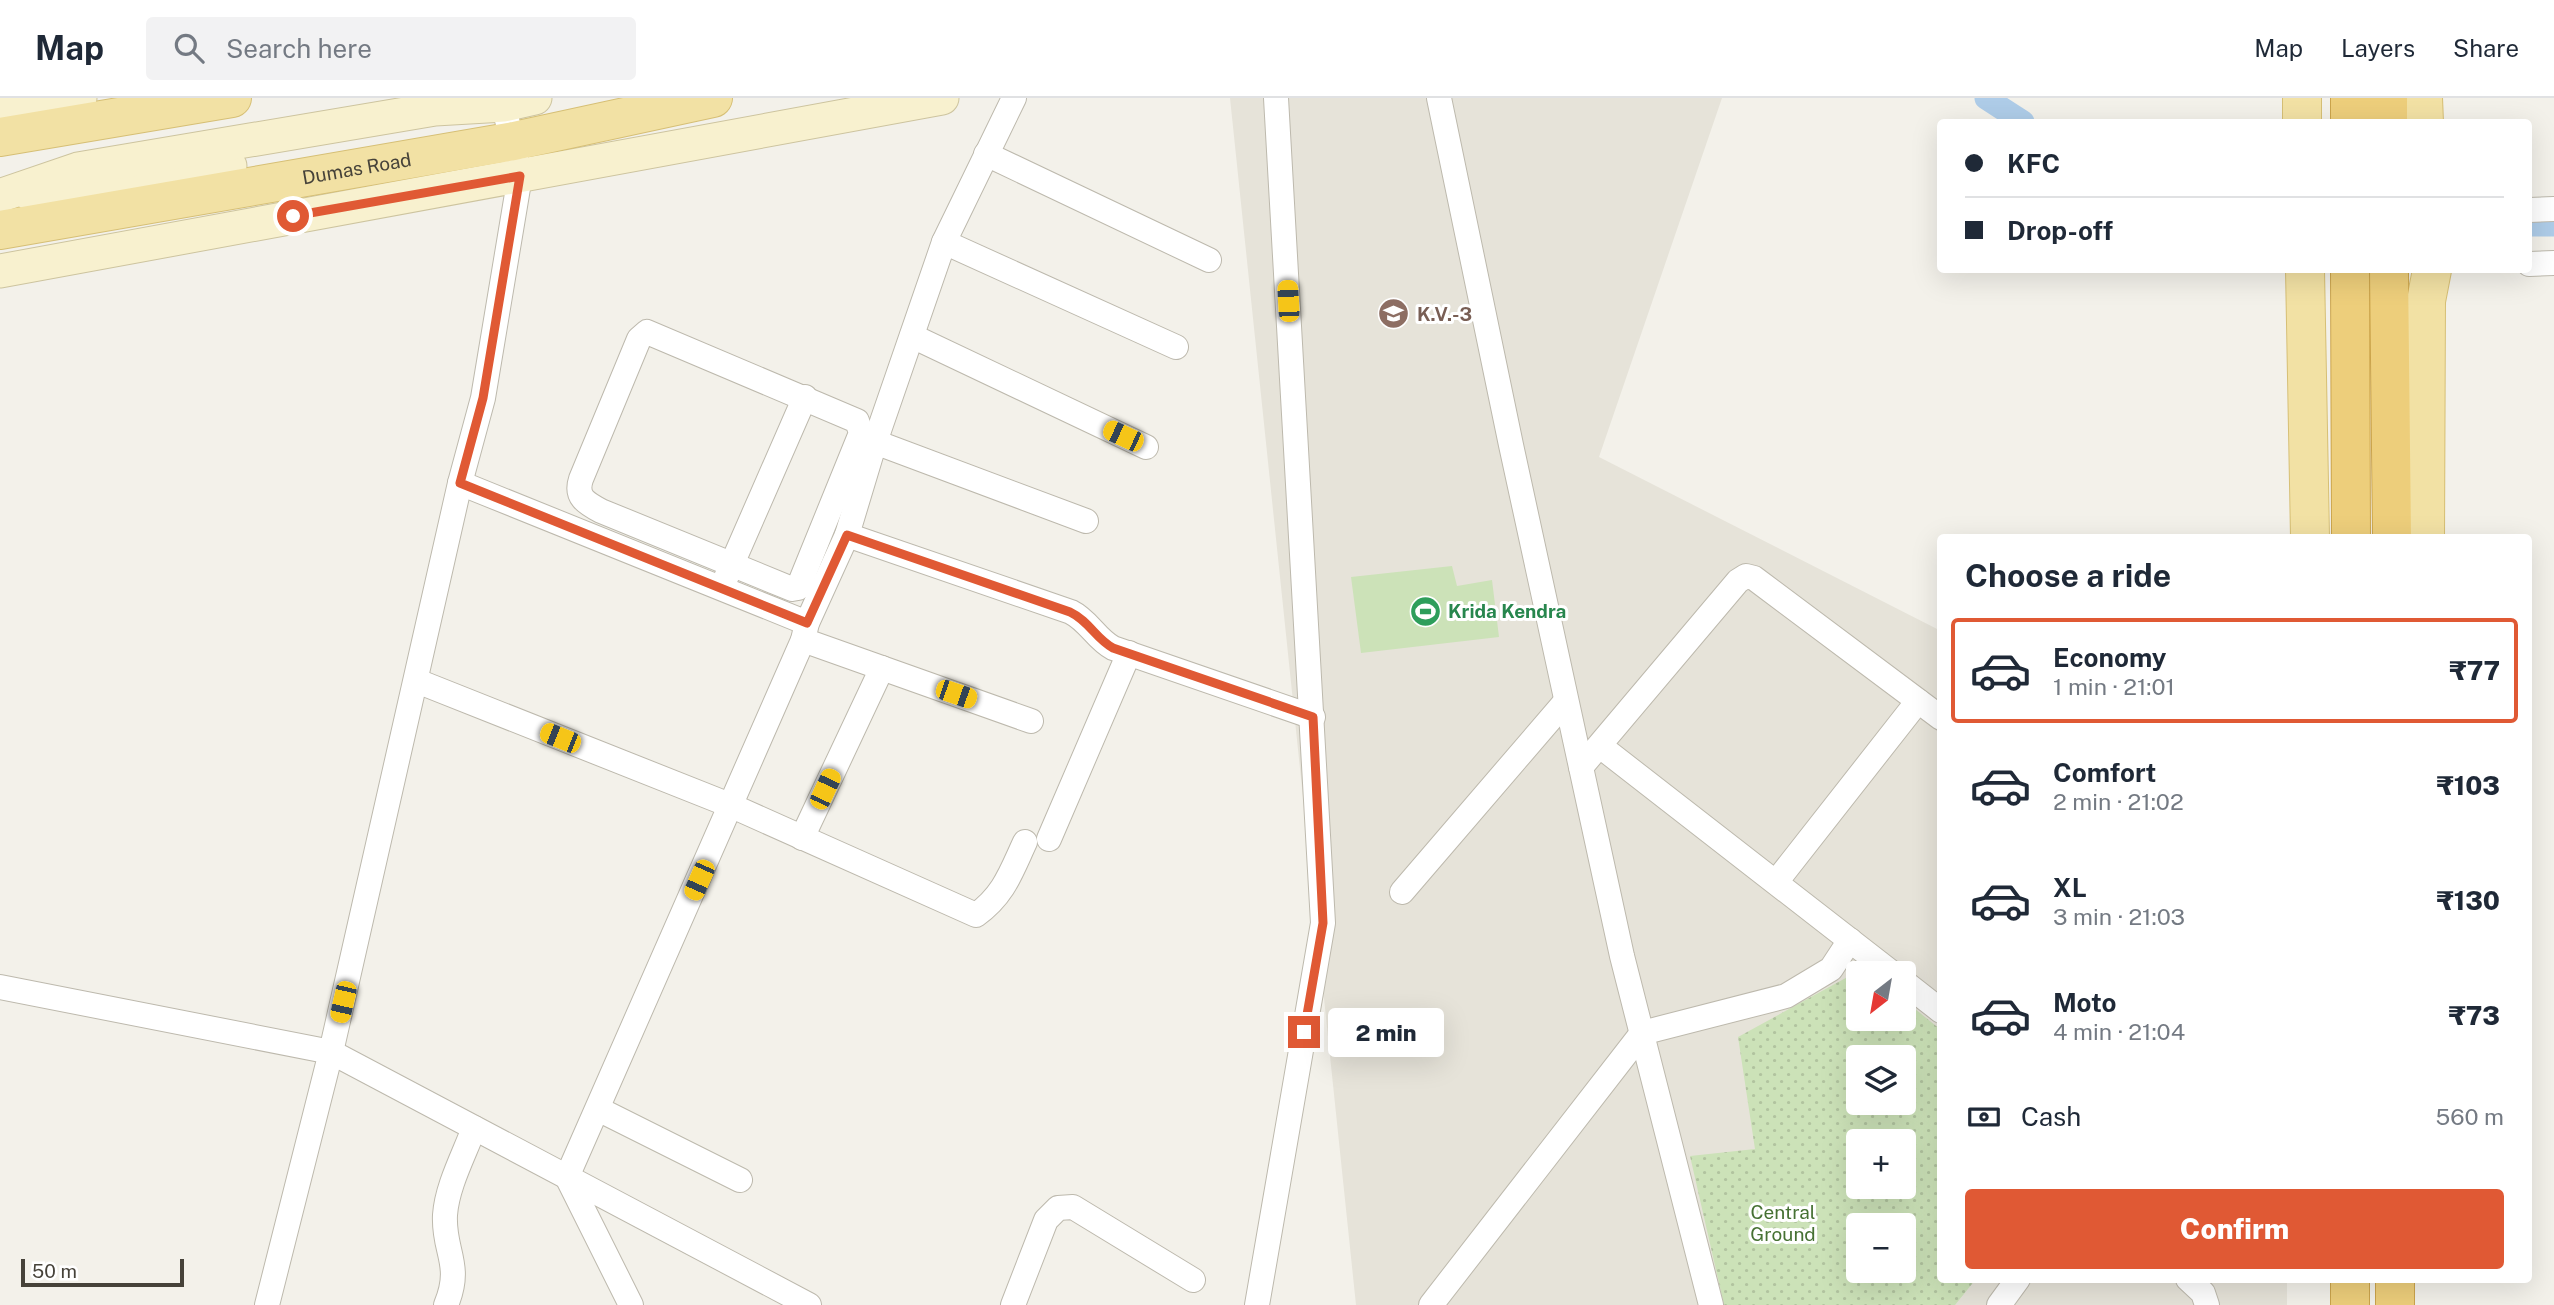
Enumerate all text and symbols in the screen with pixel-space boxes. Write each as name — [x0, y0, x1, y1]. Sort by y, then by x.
search box — [146, 17, 636, 80]
text: Map — [35, 29, 104, 67]
icon: search — [170, 29, 208, 67]
text: Search here — [226, 33, 372, 64]
text: Map — [2254, 34, 2303, 62]
text: Layers — [2341, 34, 2415, 62]
text: Share — [2453, 34, 2519, 62]
street label: Dumas Road — [300, 148, 413, 188]
text: KFC — [2007, 148, 2060, 179]
route start — [277, 200, 309, 232]
text: Drop-off — [2007, 215, 2113, 246]
car — [1277, 279, 1300, 323]
school or university icon: K.V.-3 — [1377, 297, 1411, 331]
place label: K.V.-3 — [1417, 303, 1472, 325]
car — [1100, 418, 1147, 454]
text: Choose a ride — [1965, 557, 2171, 594]
sports icon: Krida Kendra — [1408, 594, 1442, 628]
place label: Krida Kendra — [1448, 600, 1566, 622]
icon: car — [1969, 639, 2032, 702]
text: Economy — [2053, 642, 2166, 673]
text: ₹77 — [2449, 655, 2500, 686]
text: 1 min · 21:01 — [2053, 673, 2175, 700]
car — [933, 677, 980, 711]
car — [537, 720, 584, 756]
icon: car — [1969, 754, 2032, 817]
text: Comfort — [2053, 757, 2156, 788]
car — [807, 766, 844, 812]
text: ₹103 — [2436, 770, 2500, 801]
text: 2 min · 21:02 — [2053, 788, 2184, 815]
car — [681, 857, 718, 903]
icon: car — [1969, 869, 2032, 932]
text: XL — [2053, 872, 2087, 903]
text: ₹130 — [2436, 885, 2500, 916]
text: 3 min · 21:03 — [2053, 903, 2185, 930]
north arrow — [1846, 961, 1916, 1031]
map controls — [1846, 961, 1916, 1283]
car — [329, 979, 358, 1025]
icon: car — [1969, 984, 2032, 1047]
text: Moto — [2053, 987, 2116, 1018]
text: ₹73 — [2448, 1000, 2500, 1031]
callout: 2 min — [1328, 1007, 1444, 1056]
route end — [1288, 1016, 1320, 1048]
text: 4 min · 21:04 — [2053, 1018, 2185, 1045]
text: 2 min — [1355, 1019, 1417, 1046]
button: layers — [1846, 1045, 1916, 1115]
icon: cash — [1965, 1098, 2003, 1136]
text: Cash — [2021, 1101, 2081, 1132]
text: 560 m — [2436, 1103, 2504, 1130]
button: + — [1846, 1129, 1916, 1199]
button: Confirm — [1965, 1189, 2504, 1269]
park label: Central Ground — [1750, 1201, 1816, 1245]
button: − — [1846, 1213, 1916, 1283]
scale bar — [21, 1256, 184, 1288]
text: 50 m — [32, 1260, 77, 1282]

